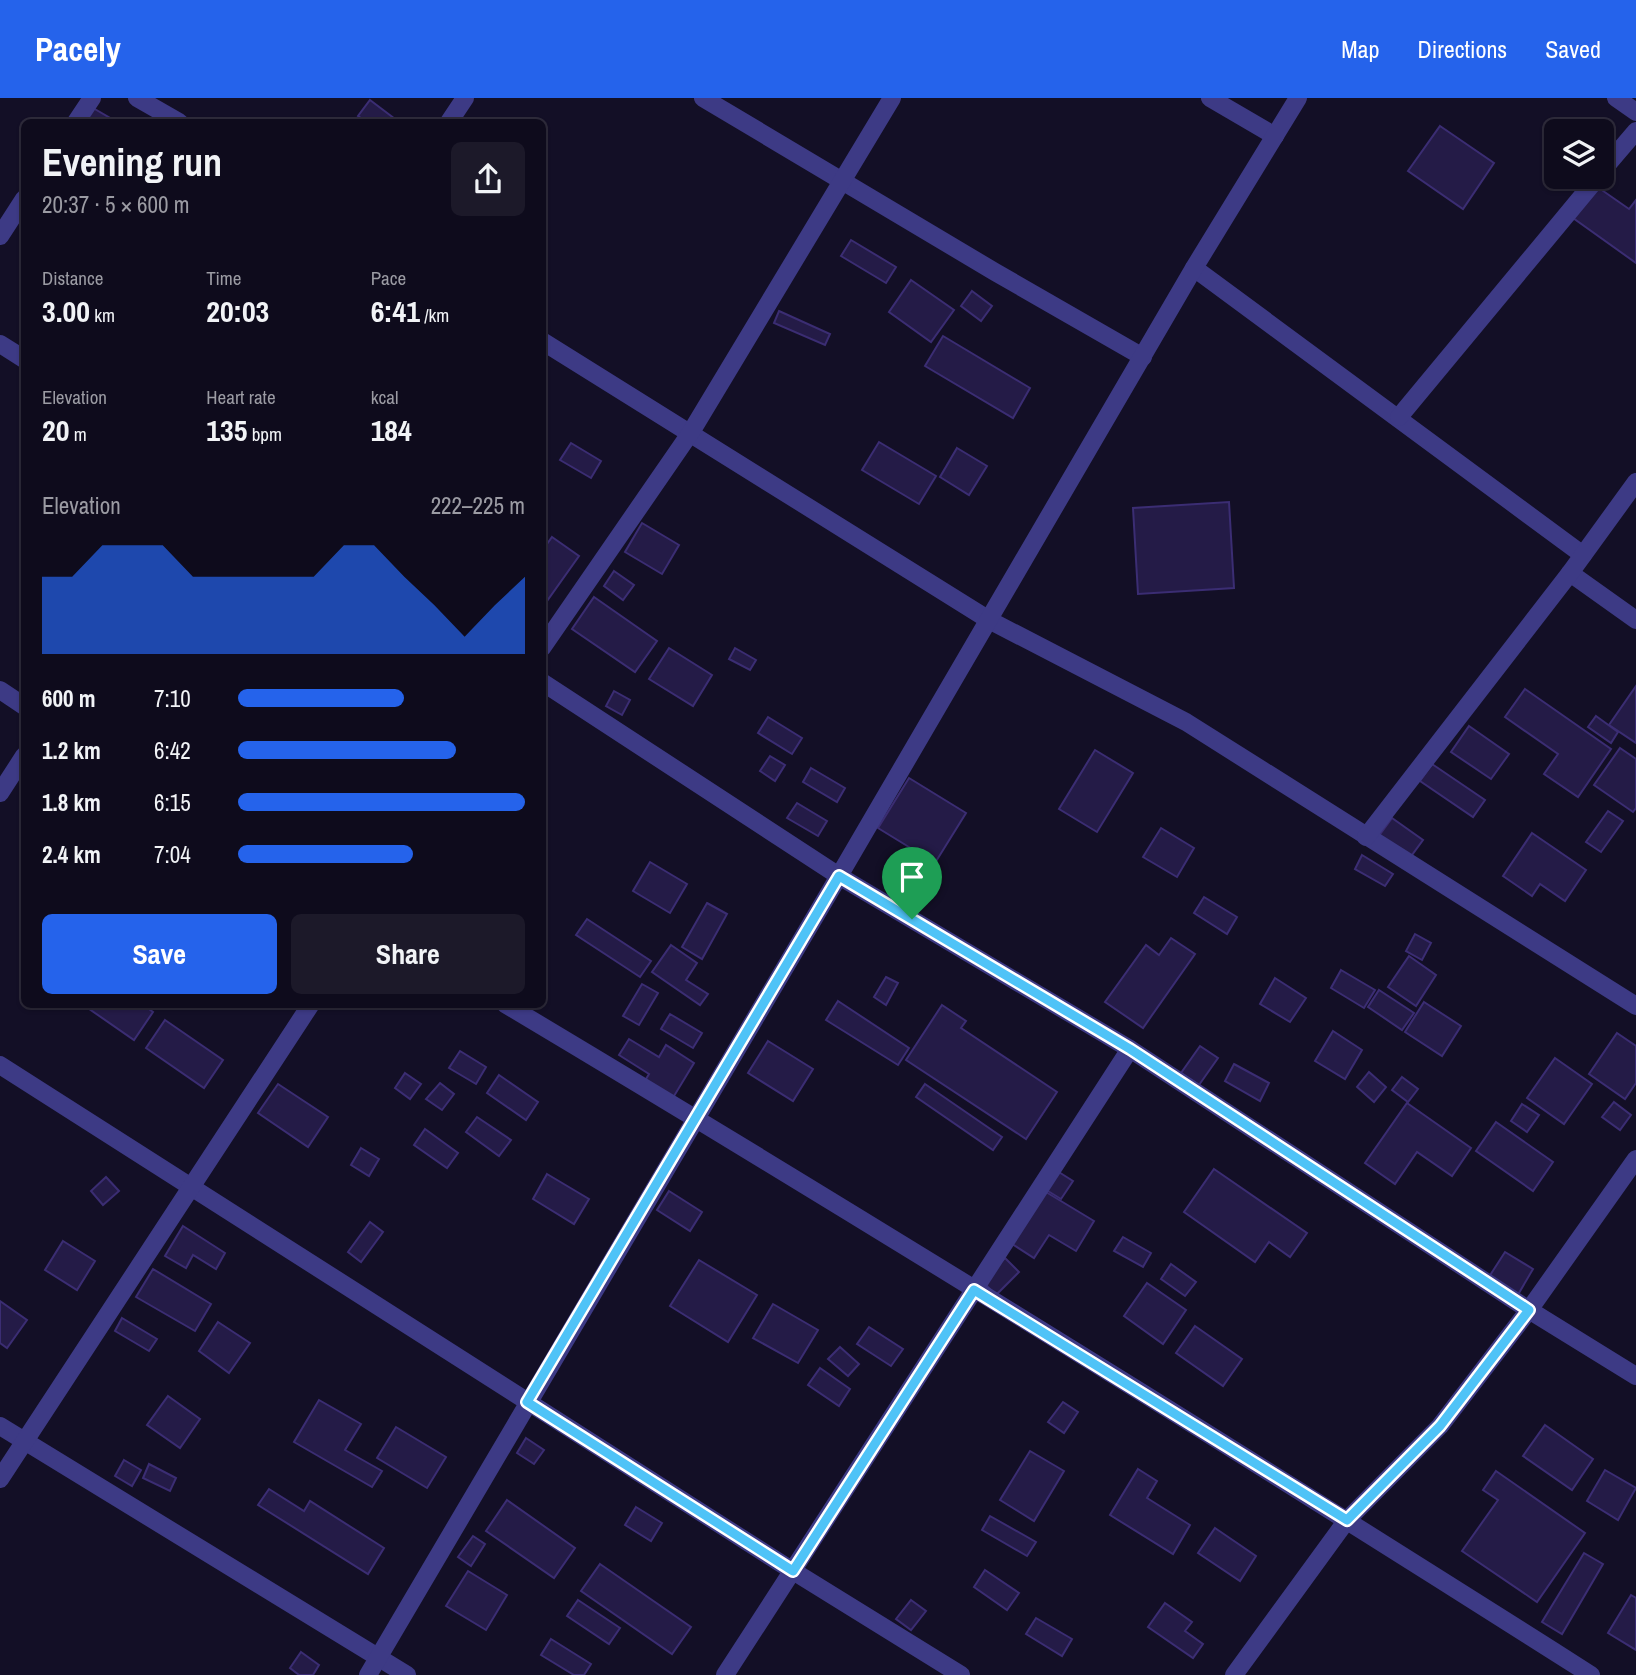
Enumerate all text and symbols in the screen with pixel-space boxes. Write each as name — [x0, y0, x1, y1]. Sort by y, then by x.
text: Pacely — [35, 27, 121, 71]
text: Map — [1341, 33, 1379, 65]
text: Directions — [1417, 33, 1507, 65]
text: Saved — [1545, 33, 1601, 65]
map controls — [1544, 119, 1614, 189]
button: layers — [1544, 119, 1614, 189]
text: Evening run — [42, 137, 222, 188]
button: share — [451, 142, 525, 216]
text: 20:37 · 5 × 600 m — [42, 189, 189, 220]
text: Distance — [42, 265, 103, 291]
text: Time — [206, 265, 241, 291]
text: Pace — [371, 265, 406, 291]
text: 3.00 — [42, 291, 90, 331]
text: 20:03 — [206, 291, 269, 331]
text: 6:41 — [371, 291, 420, 331]
text: km — [90, 302, 115, 328]
text: /km — [420, 302, 449, 328]
text: Elevation — [42, 384, 107, 410]
text: Heart rate — [206, 384, 276, 410]
text: kcal — [371, 384, 398, 410]
text: 20 — [42, 410, 69, 450]
text: 135 — [206, 410, 247, 450]
text: 184 — [371, 410, 412, 450]
text: m — [69, 421, 87, 447]
text: bpm — [247, 421, 282, 447]
text: Elevation — [42, 490, 121, 521]
text: 222–225 m — [431, 490, 525, 521]
text: 600 m — [42, 683, 95, 714]
text: 7:10 — [154, 683, 191, 714]
text: 1.2 km — [42, 735, 101, 766]
text: 6:42 — [154, 735, 191, 766]
text: 1.8 km — [42, 787, 101, 818]
text: 6:15 — [154, 787, 191, 818]
text: 2.4 km — [42, 839, 101, 870]
text: 7:04 — [154, 839, 191, 870]
pin — [882, 847, 942, 919]
icon: arrive — [893, 858, 931, 896]
button: Save — [42, 914, 277, 994]
button: Share — [291, 914, 525, 994]

